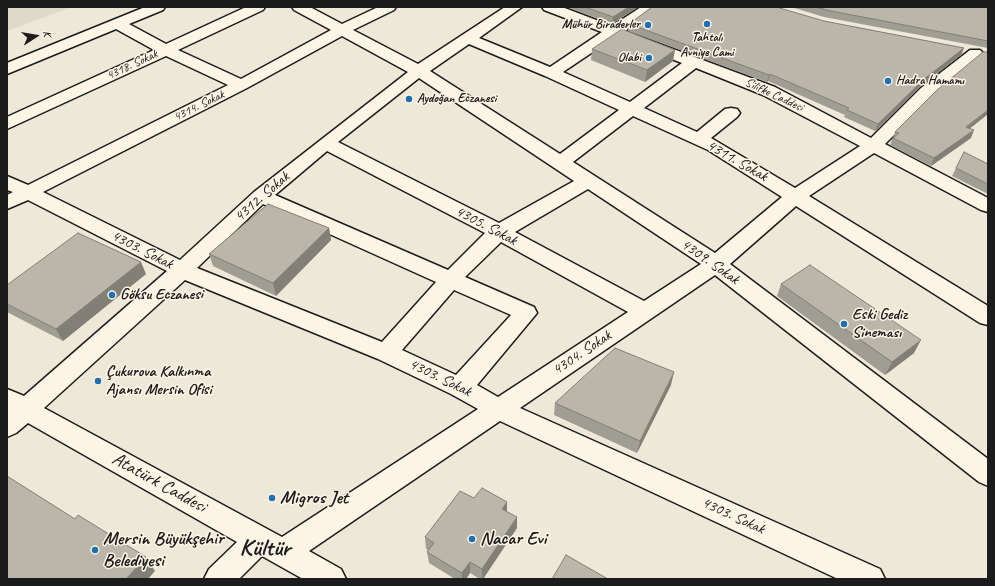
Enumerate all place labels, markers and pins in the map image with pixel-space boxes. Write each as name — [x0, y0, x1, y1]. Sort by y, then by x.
place label: Mühür Biraderler — [562, 17, 640, 33]
marker: Tahtalı Avniye Cami — [702, 19, 712, 29]
marker: Mühür Biraderler — [643, 20, 653, 30]
place label: Tahtalı Avniye Cami — [680, 30, 734, 61]
place label: Olabi — [618, 50, 641, 66]
marker: Olabi — [644, 53, 654, 63]
place label: Hadra Hamamı — [896, 73, 964, 89]
marker: Hadra Hamamı — [883, 76, 893, 86]
place label: Aydoğan Eczanesi — [417, 91, 496, 107]
marker: Aydoğan Eczanesi — [404, 94, 414, 104]
place label: Göksu Eczanesi — [120, 285, 203, 305]
marker: Göksu Eczanesi — [107, 290, 117, 300]
place label: Eski Gediz Sineması — [852, 305, 907, 343]
marker: Eski Gediz Sineması — [839, 319, 849, 329]
place label: Çukurova Kalkınma Ajansı Mersin Ofisi — [106, 362, 212, 400]
marker: Çukurova Kalkınma Ajansı Mersin Ofisi — [93, 376, 103, 386]
place label: Migros Jet — [280, 487, 348, 509]
marker: Migros Jet — [267, 493, 277, 503]
place label: Mersin Büyükşehir Belediyesi — [103, 528, 224, 572]
place label: Nacar Evi — [480, 528, 547, 550]
marker: Nacar Evi — [467, 534, 477, 544]
marker: Mersin Büyükşehir Belediyesi — [90, 545, 100, 555]

